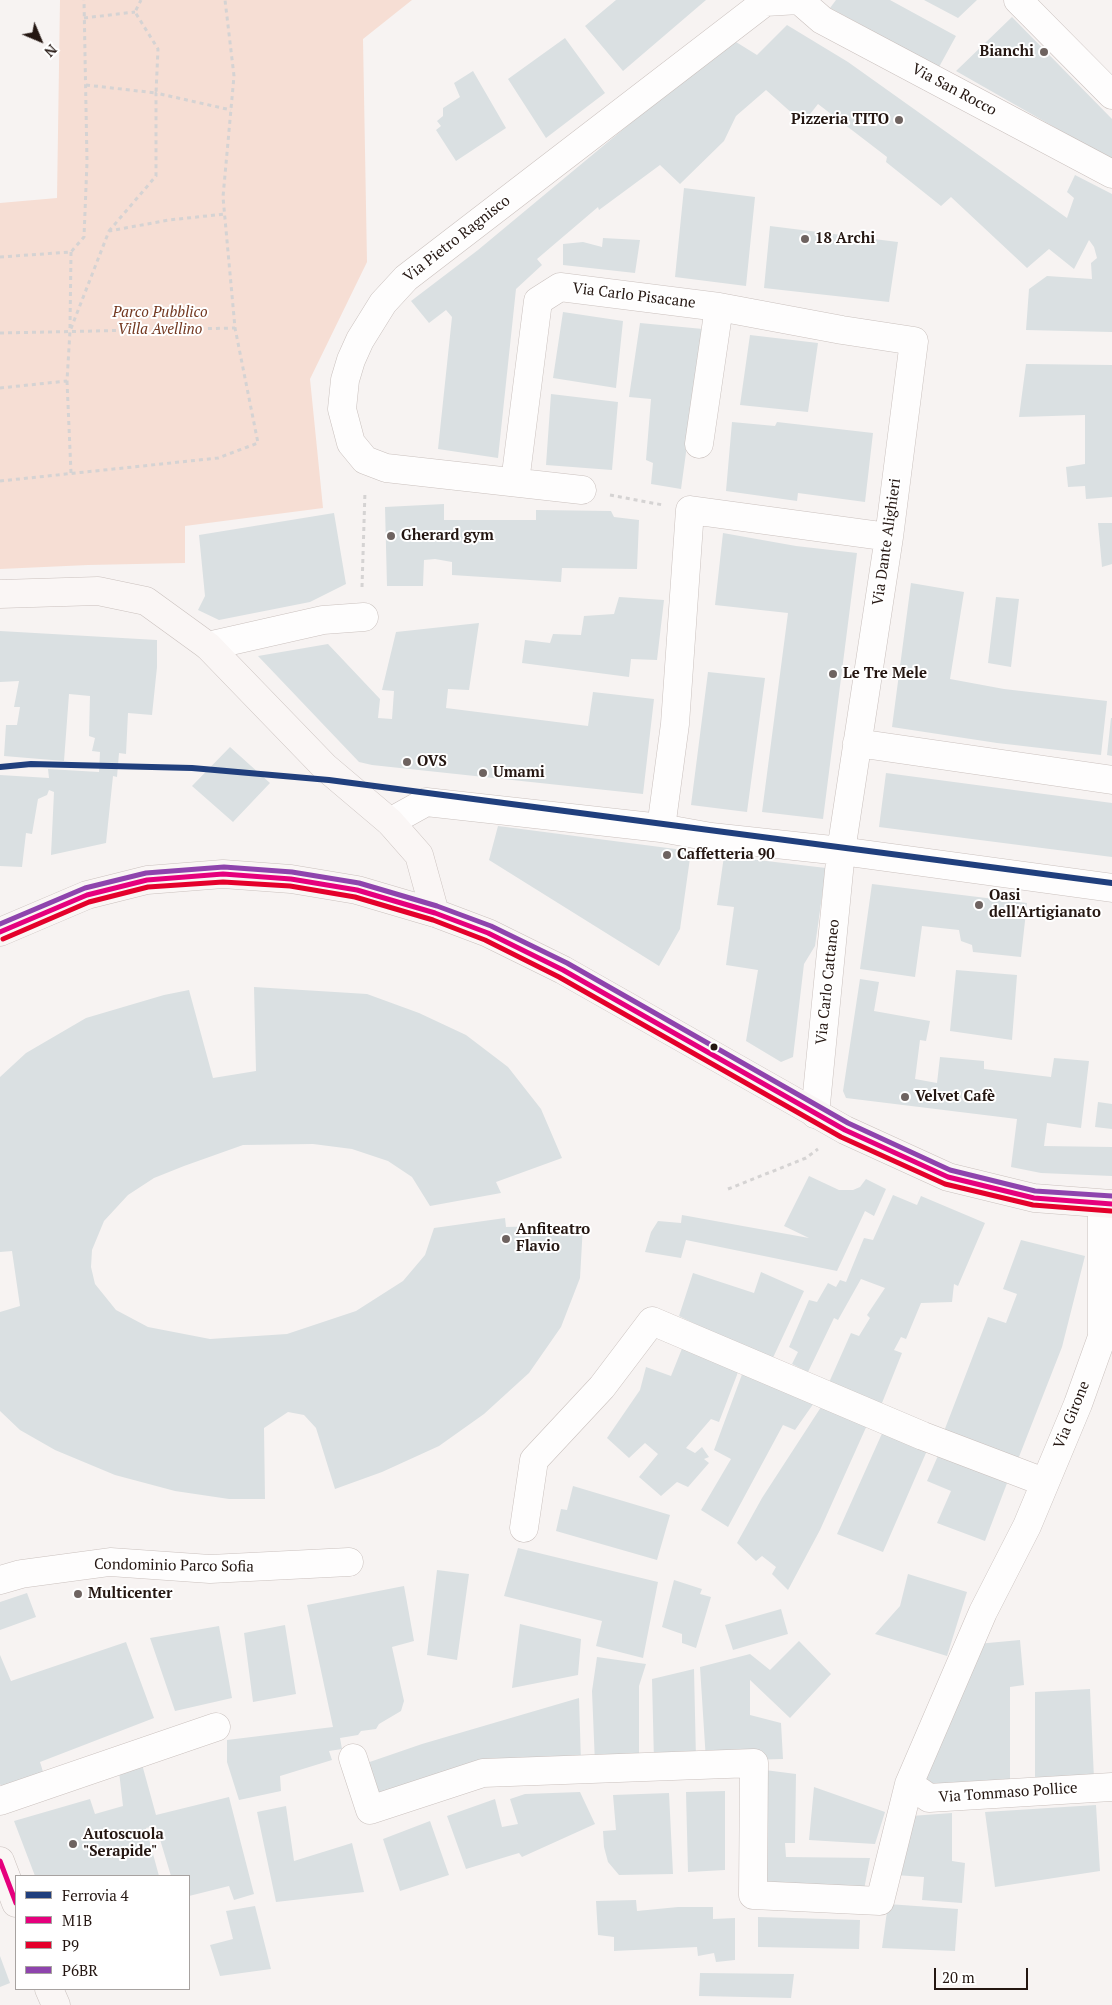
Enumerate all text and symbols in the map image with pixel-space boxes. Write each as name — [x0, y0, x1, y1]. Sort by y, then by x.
north arrow — [15, 15, 65, 65]
text: N — [40, 40, 61, 61]
place label: Bianchi — [979, 43, 1034, 61]
marker: Bianchi — [1038, 46, 1050, 58]
street label: Via San Rocco — [909, 60, 999, 120]
place label: Pizzeria TITO — [791, 111, 889, 129]
marker: Pizzeria TITO — [893, 114, 905, 126]
street label: Via Pietro Ragnisco — [400, 192, 514, 286]
place label: 18 Archi — [815, 230, 875, 248]
marker: 18 Archi — [799, 233, 811, 245]
street label: Via Carlo Pisacane — [571, 280, 697, 312]
park label: Parco Pubblico Villa Avellino — [112, 304, 208, 339]
street label: Via Dante Alighieri — [869, 477, 905, 607]
place label: Gherard gym — [401, 527, 494, 545]
marker: Gherard gym — [385, 530, 397, 542]
place label: Le Tre Mele — [843, 665, 927, 683]
marker: Le Tre Mele — [827, 668, 839, 680]
place label: OVS — [417, 753, 447, 771]
marker: OVS — [401, 756, 413, 768]
place label: Umami — [493, 764, 545, 782]
marker: Umami — [477, 767, 489, 779]
place label: Caffetteria 90 — [677, 846, 775, 864]
marker: Caffetteria 90 — [661, 849, 673, 861]
place label: Oasi dell'Artigianato — [989, 887, 1101, 922]
marker: Oasi dell'Artigianato — [973, 899, 985, 911]
street label: Via Carlo Cattaneo — [812, 918, 844, 1046]
unlabelled marker — [709, 1042, 719, 1052]
place label: Velvet Cafè — [915, 1088, 995, 1106]
marker: Velvet Cafè — [899, 1091, 911, 1103]
place label: Anfiteatro Flavio — [516, 1221, 590, 1256]
marker: Anfiteatro Flavio — [500, 1233, 512, 1245]
street label: Via Girone — [1050, 1379, 1094, 1451]
street label: Condominio Parco Sofia — [94, 1556, 254, 1576]
place label: Multicenter — [88, 1585, 172, 1603]
marker: Multicenter — [72, 1588, 84, 1600]
street label: Via Tommaso Pollice — [938, 1779, 1078, 1807]
place label: Autoscuola "Serapide" — [83, 1826, 164, 1861]
marker: Autoscuola "Serapide" — [67, 1838, 79, 1850]
legend — [15, 1875, 190, 1990]
text: Ferrovia 4 — [62, 1885, 129, 1905]
text: M1B — [62, 1910, 92, 1930]
text: P9 — [62, 1935, 79, 1955]
scale bar — [937, 1958, 1031, 1990]
text: P6BR — [62, 1960, 98, 1980]
text: 20 m — [942, 1967, 975, 1987]

